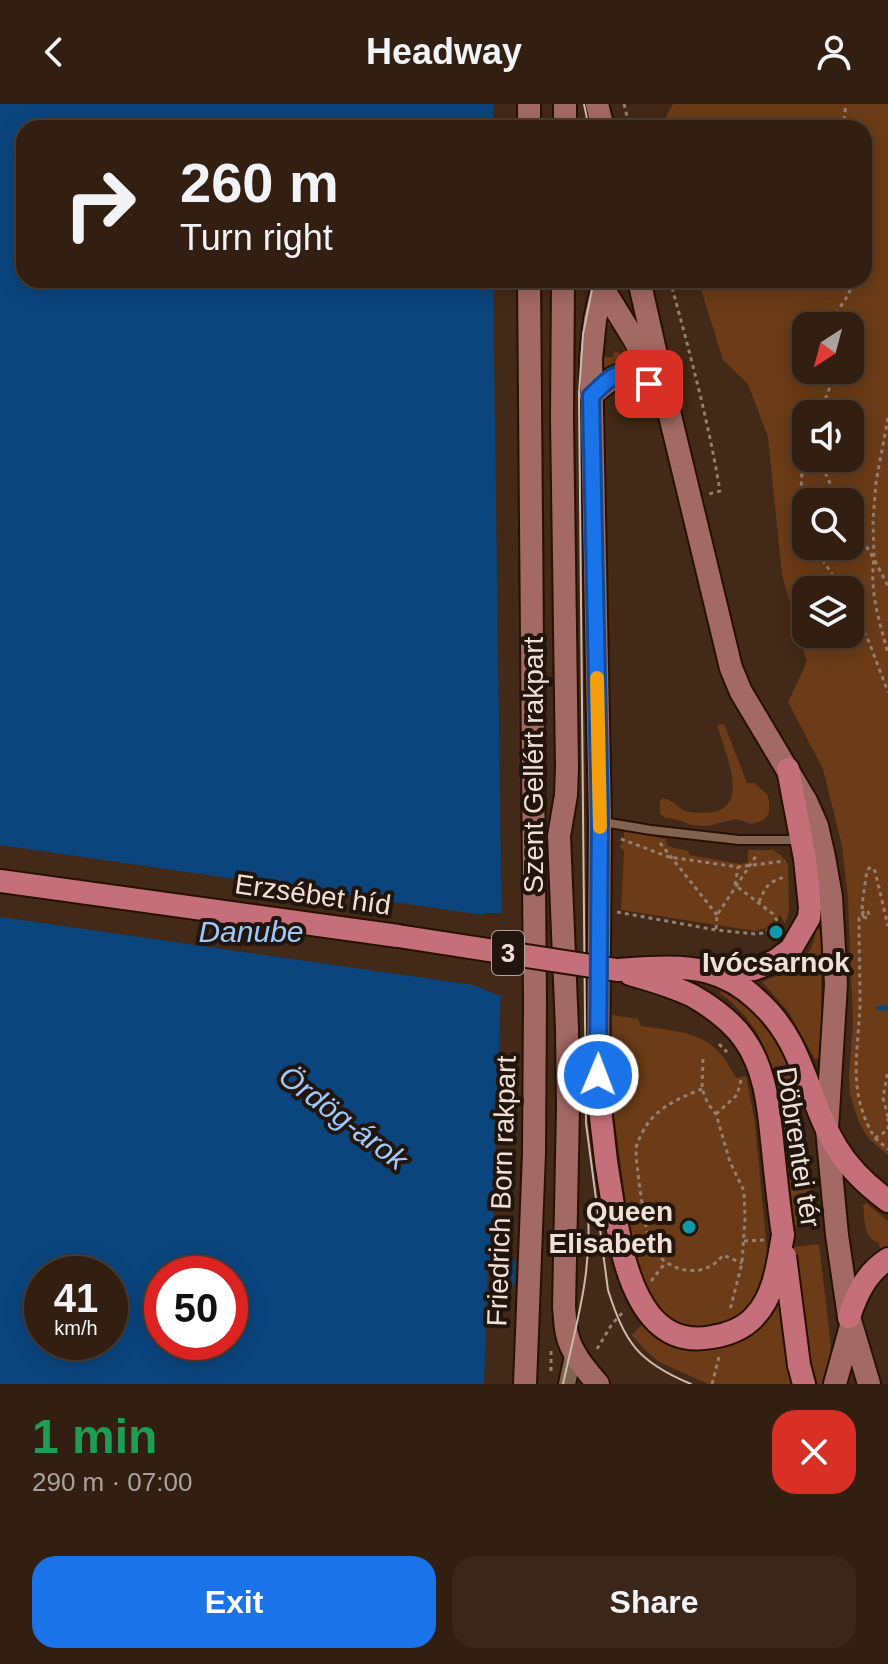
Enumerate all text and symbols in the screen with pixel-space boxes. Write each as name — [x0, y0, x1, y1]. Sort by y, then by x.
icon: back — [32, 30, 76, 74]
icon: person — [812, 30, 856, 74]
text: Headway — [366, 31, 522, 72]
text: 260 m — [180, 151, 339, 214]
icon: right — [48, 152, 152, 256]
text: Turn right — [180, 217, 333, 258]
north arrow — [792, 312, 864, 384]
map controls — [792, 312, 864, 648]
pin — [615, 350, 683, 418]
icon: arrive — [627, 362, 671, 406]
button: sound — [792, 400, 864, 472]
button: search — [792, 488, 864, 560]
button: layers — [792, 576, 864, 648]
street label: Szent Gellért rakpart — [518, 636, 549, 893]
street label: Erzsébet híd — [233, 868, 393, 921]
water label: Danube — [198, 915, 304, 948]
marker: Ivócsarnok — [767, 923, 785, 941]
road number: 3 — [492, 931, 524, 975]
place label: Ivócsarnok — [702, 947, 850, 978]
position arrow — [556, 1033, 640, 1117]
street label: Friedrich Born rakpart — [481, 1055, 522, 1327]
water label: Ördög-árok — [273, 1059, 415, 1178]
street label: Döbrentei tér — [771, 1065, 826, 1229]
place label: Queen Elisabeth — [549, 1196, 673, 1259]
marker: Queen Elisabeth — [680, 1218, 698, 1236]
speed limit sign: 50 — [144, 1256, 248, 1360]
text: 41 — [54, 1276, 98, 1320]
text: km/h — [54, 1317, 98, 1339]
text: 1 min — [32, 1410, 157, 1463]
button: close — [772, 1410, 856, 1494]
text: 290 m · 07:00 — [32, 1467, 192, 1497]
button: Exit — [32, 1556, 436, 1648]
button: Share — [452, 1556, 856, 1648]

